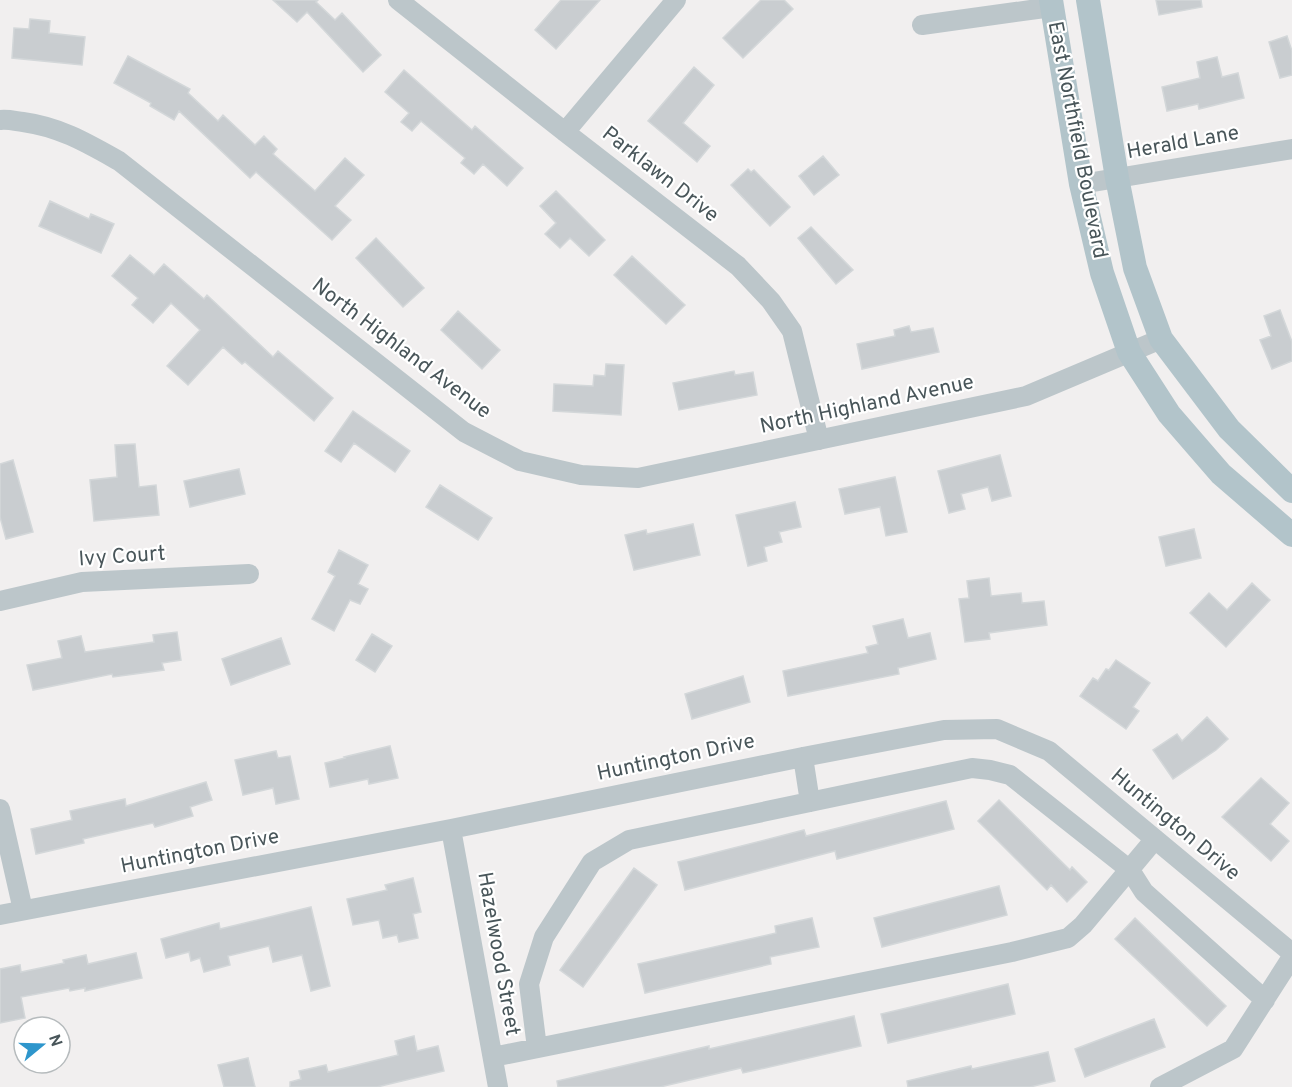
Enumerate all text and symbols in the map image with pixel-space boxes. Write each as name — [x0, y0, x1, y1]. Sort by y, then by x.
street label: East Northfield Boulevard — [1041, 19, 1113, 261]
street label: Herald Lane — [1125, 120, 1241, 166]
street label: Parklawn Drive — [596, 121, 724, 229]
street label: North Highland Avenue — [306, 273, 496, 425]
street label: North Highland Avenue — [758, 369, 976, 441]
street label: Ivy Court — [78, 540, 166, 574]
street label: Huntington Drive — [595, 728, 757, 788]
street label: Huntington Drive — [1105, 763, 1245, 887]
street label: Huntington Drive — [118, 823, 282, 881]
street label: Hazelwood Street — [470, 870, 526, 1038]
north arrow — [12, 1015, 72, 1075]
text: N — [43, 1032, 66, 1049]

